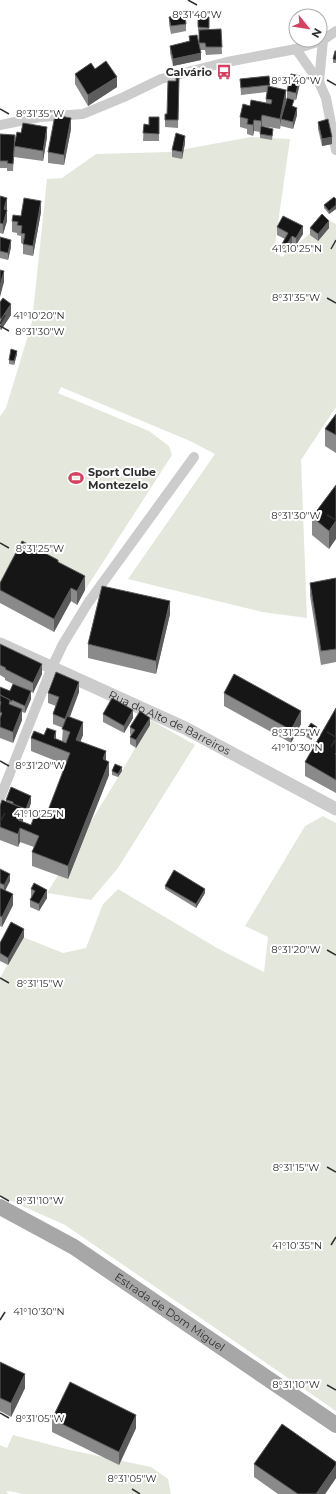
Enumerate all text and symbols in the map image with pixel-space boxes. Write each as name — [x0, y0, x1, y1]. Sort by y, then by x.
text: 8°31'40"W — [172, 8, 222, 21]
north arrow — [288, 8, 328, 48]
text: N — [308, 26, 325, 40]
bus stop icon: Calvário — [215, 63, 233, 81]
place label: Calvário — [166, 65, 212, 79]
text: 8°31'40"W — [271, 74, 321, 87]
text: 8°31'35"W — [16, 107, 64, 120]
text: 41°10'25"N — [272, 242, 322, 255]
text: 8°31'35"W — [272, 291, 320, 304]
text: 41°10'20"N — [13, 309, 65, 322]
text: 8°31'30"W — [15, 325, 65, 338]
place label: Sport Clube Montezelo — [88, 465, 156, 492]
sports icon: Sport Clube Montezelo — [67, 469, 85, 487]
text: 8°31'30"W — [271, 509, 321, 522]
text: 8°31'25"W — [16, 542, 64, 555]
street label: Rua do Alto de Barreiros — [107, 687, 233, 758]
text: 8°31'25"W — [272, 726, 320, 739]
text: 41°10'30"N — [271, 741, 323, 754]
text: 8°31'20"W — [15, 759, 65, 772]
text: 41°10'25"N — [14, 807, 64, 820]
text: 8°31'20"W — [271, 943, 321, 956]
text: 8°31'15"W — [17, 977, 63, 990]
text: 8°31'15"W — [273, 1161, 319, 1174]
text: 8°31'10"W — [16, 1194, 64, 1207]
text: 41°10'35"N — [272, 1239, 322, 1252]
street label: Estrada de Dom Miguel — [112, 1270, 228, 1354]
text: 41°10'30"N — [13, 1305, 65, 1318]
text: 8°31'10"W — [272, 1378, 320, 1391]
text: 8°31'05"W — [15, 1412, 65, 1425]
text: 8°31'05"W — [107, 1472, 157, 1485]

